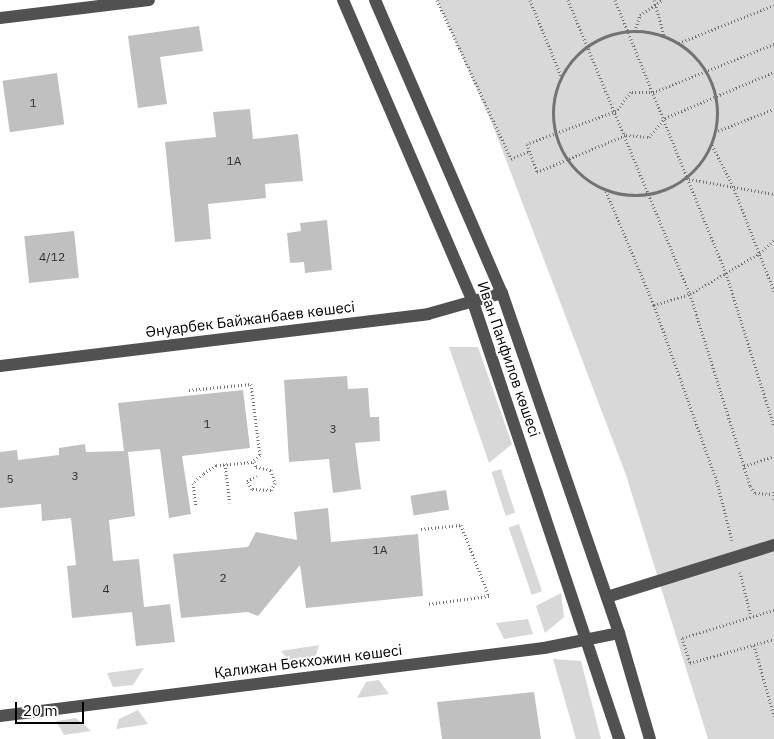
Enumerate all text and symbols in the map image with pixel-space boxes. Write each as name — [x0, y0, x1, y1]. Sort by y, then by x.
house number: 1 — [29, 96, 37, 110]
house number: 1А — [227, 154, 241, 168]
house number: 4/12 — [39, 250, 65, 264]
street label: Иван Панфилов көшесі — [474, 279, 544, 439]
street label: Әнуарбек Байжанбаев көшесі — [144, 297, 356, 341]
house number: 1 — [203, 417, 211, 431]
house number: 3 — [329, 422, 337, 436]
house number: 3 — [71, 469, 79, 483]
house number: 5 — [6, 472, 14, 486]
house number: 1А — [373, 543, 387, 557]
house number: 2 — [219, 571, 227, 585]
house number: 4 — [102, 582, 110, 596]
street label: Қалижан Бекхожин көшесі — [213, 641, 403, 681]
scale bar — [18, 692, 86, 724]
text: 20 m — [23, 701, 58, 720]

